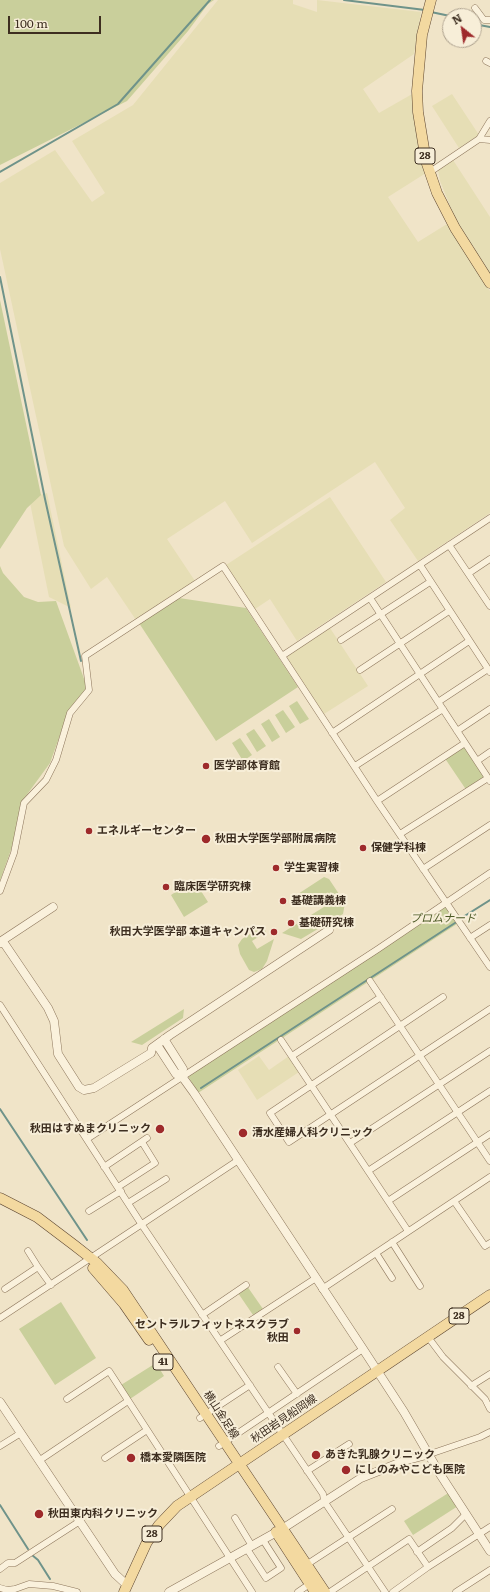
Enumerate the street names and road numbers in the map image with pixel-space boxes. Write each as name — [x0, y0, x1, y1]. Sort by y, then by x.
road number: 28 — [415, 148, 435, 164]
road number: 28 — [449, 1308, 469, 1324]
road number: 41 — [153, 1354, 173, 1370]
street label: 横山金足線 — [200, 1388, 242, 1442]
street label: 秋田岩見船岡線 — [248, 1392, 320, 1446]
road number: 28 — [142, 1526, 162, 1542]

